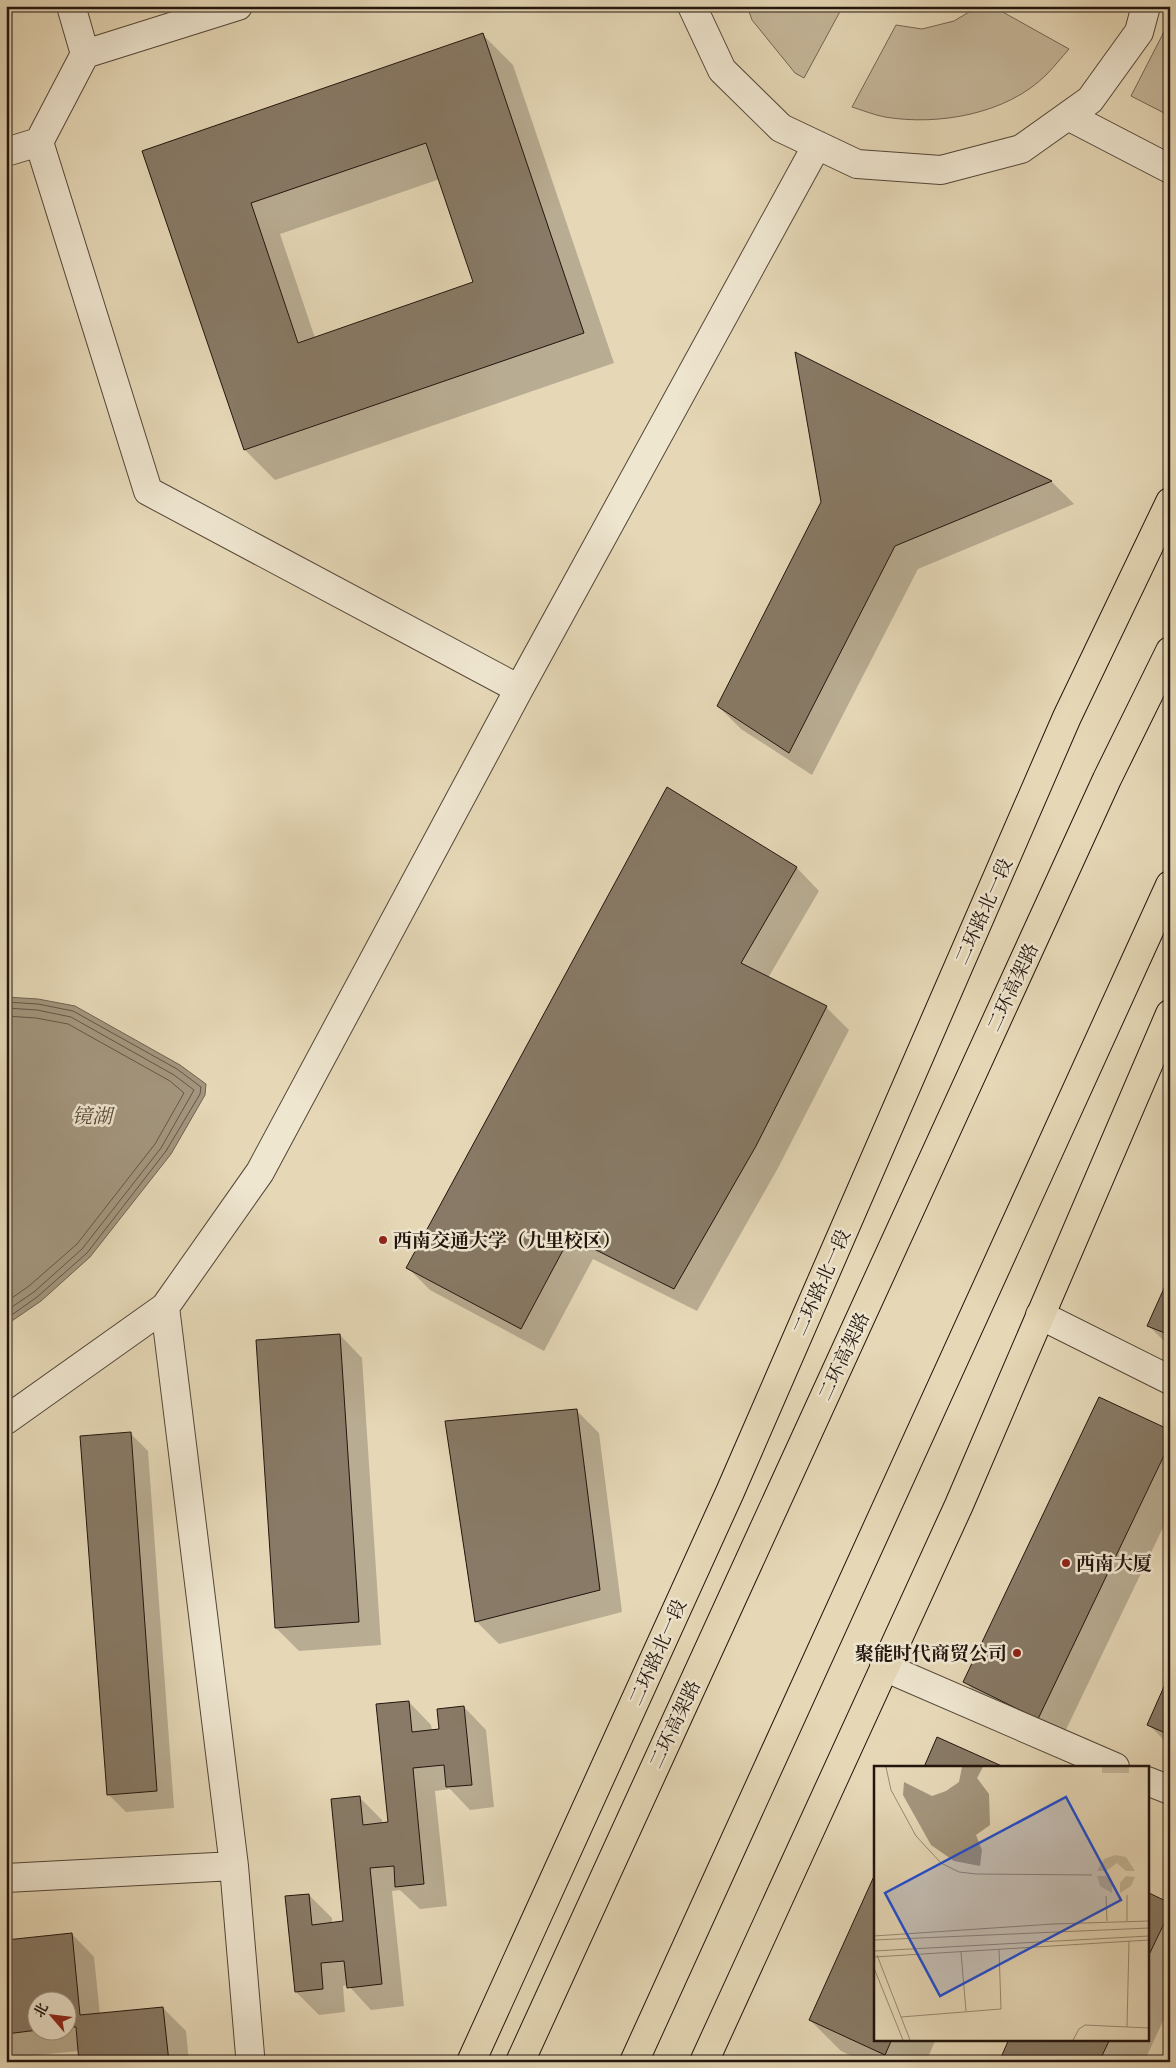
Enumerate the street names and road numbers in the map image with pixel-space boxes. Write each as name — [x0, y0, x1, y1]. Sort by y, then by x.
street label: 二环路北一段 — [949, 854, 1018, 968]
street label: 二环高架路 — [981, 939, 1044, 1036]
street label: 二环路北一段 — [787, 1225, 856, 1339]
street label: 二环高架路 — [812, 1308, 875, 1405]
street label: 二环路北一段 — [623, 1595, 692, 1709]
street label: 二环高架路 — [643, 1676, 706, 1773]

